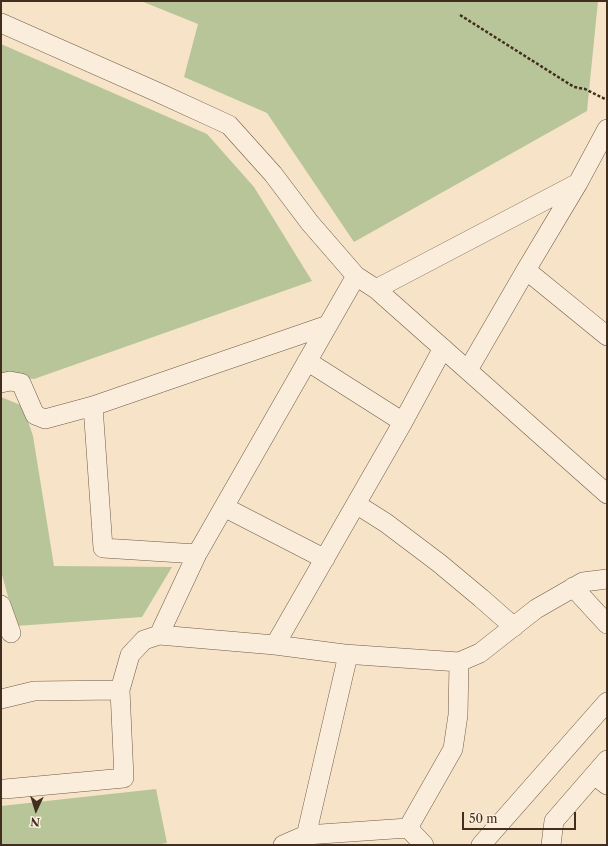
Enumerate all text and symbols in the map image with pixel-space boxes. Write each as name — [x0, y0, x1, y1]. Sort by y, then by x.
north arrow — [16, 790, 56, 830]
scale bar — [464, 804, 578, 830]
text: 50 m — [469, 811, 498, 826]
text: N — [30, 815, 40, 829]

